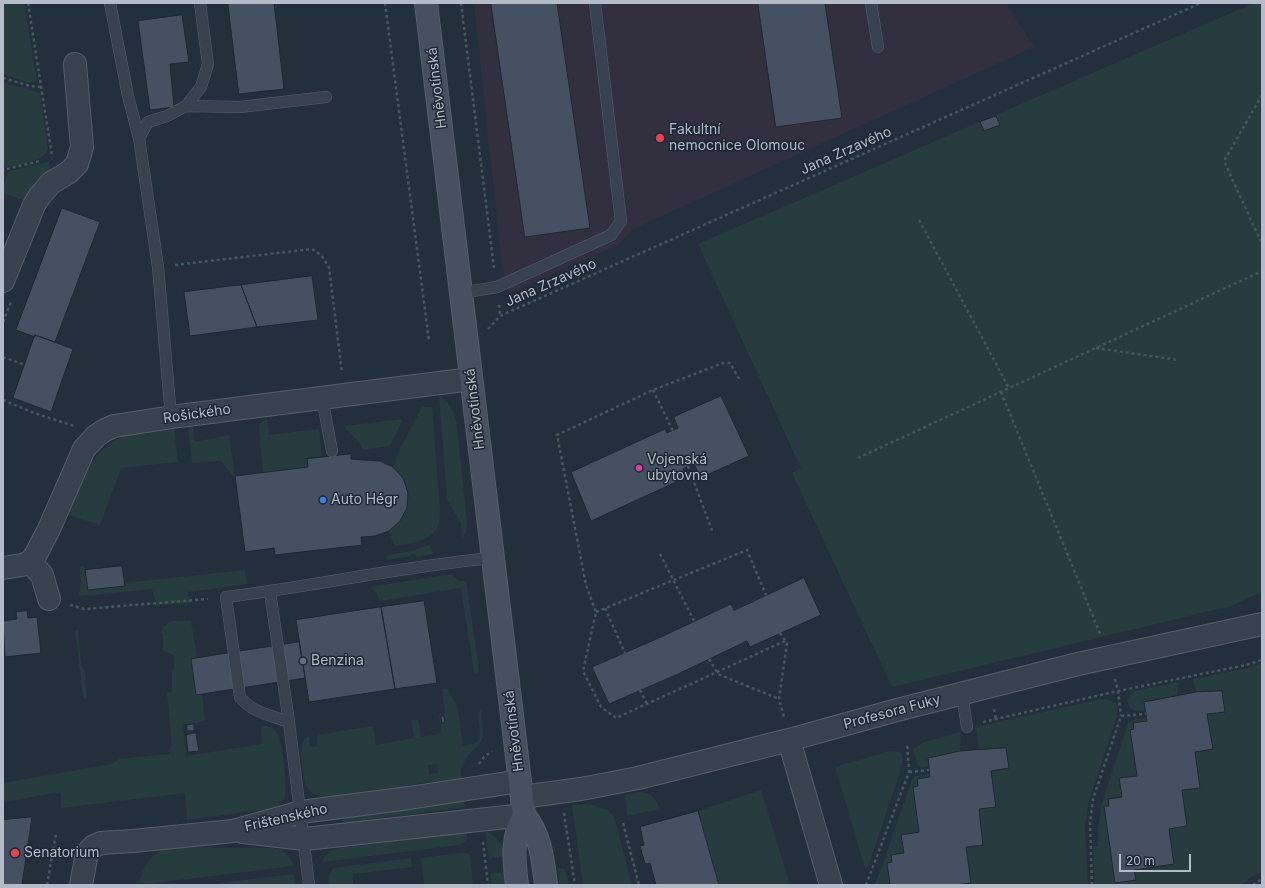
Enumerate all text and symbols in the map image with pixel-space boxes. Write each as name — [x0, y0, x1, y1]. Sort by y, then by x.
street label: Hněvotínská — [424, 46, 450, 130]
place label: Fakultní nemocnice Olomouc — [669, 122, 805, 154]
street label: Jana Zrzavého — [798, 123, 894, 179]
marker: Fakultní nemocnice Olomouc — [654, 132, 666, 144]
street label: Jana Zrzavého — [503, 255, 599, 311]
street label: Hněvotínská — [462, 367, 488, 451]
street label: Rošického — [162, 401, 232, 427]
place label: Vojenská ubytovna — [647, 452, 708, 484]
marker: Vojenská ubytovna — [634, 463, 644, 473]
place label: Auto Hégr — [331, 492, 398, 508]
marker: Auto Hégr — [318, 495, 328, 505]
place label: Benzina — [311, 653, 364, 669]
marker: Benzina — [298, 656, 308, 666]
street label: Hněvotínská — [501, 689, 527, 773]
street label: Profesora Fuky — [842, 691, 942, 733]
street label: Frištenského — [243, 800, 329, 836]
place label: Senatorium — [24, 845, 100, 861]
scale bar — [1121, 846, 1193, 872]
marker: Senatorium — [9, 847, 21, 859]
text: 20 m — [1126, 853, 1155, 868]

